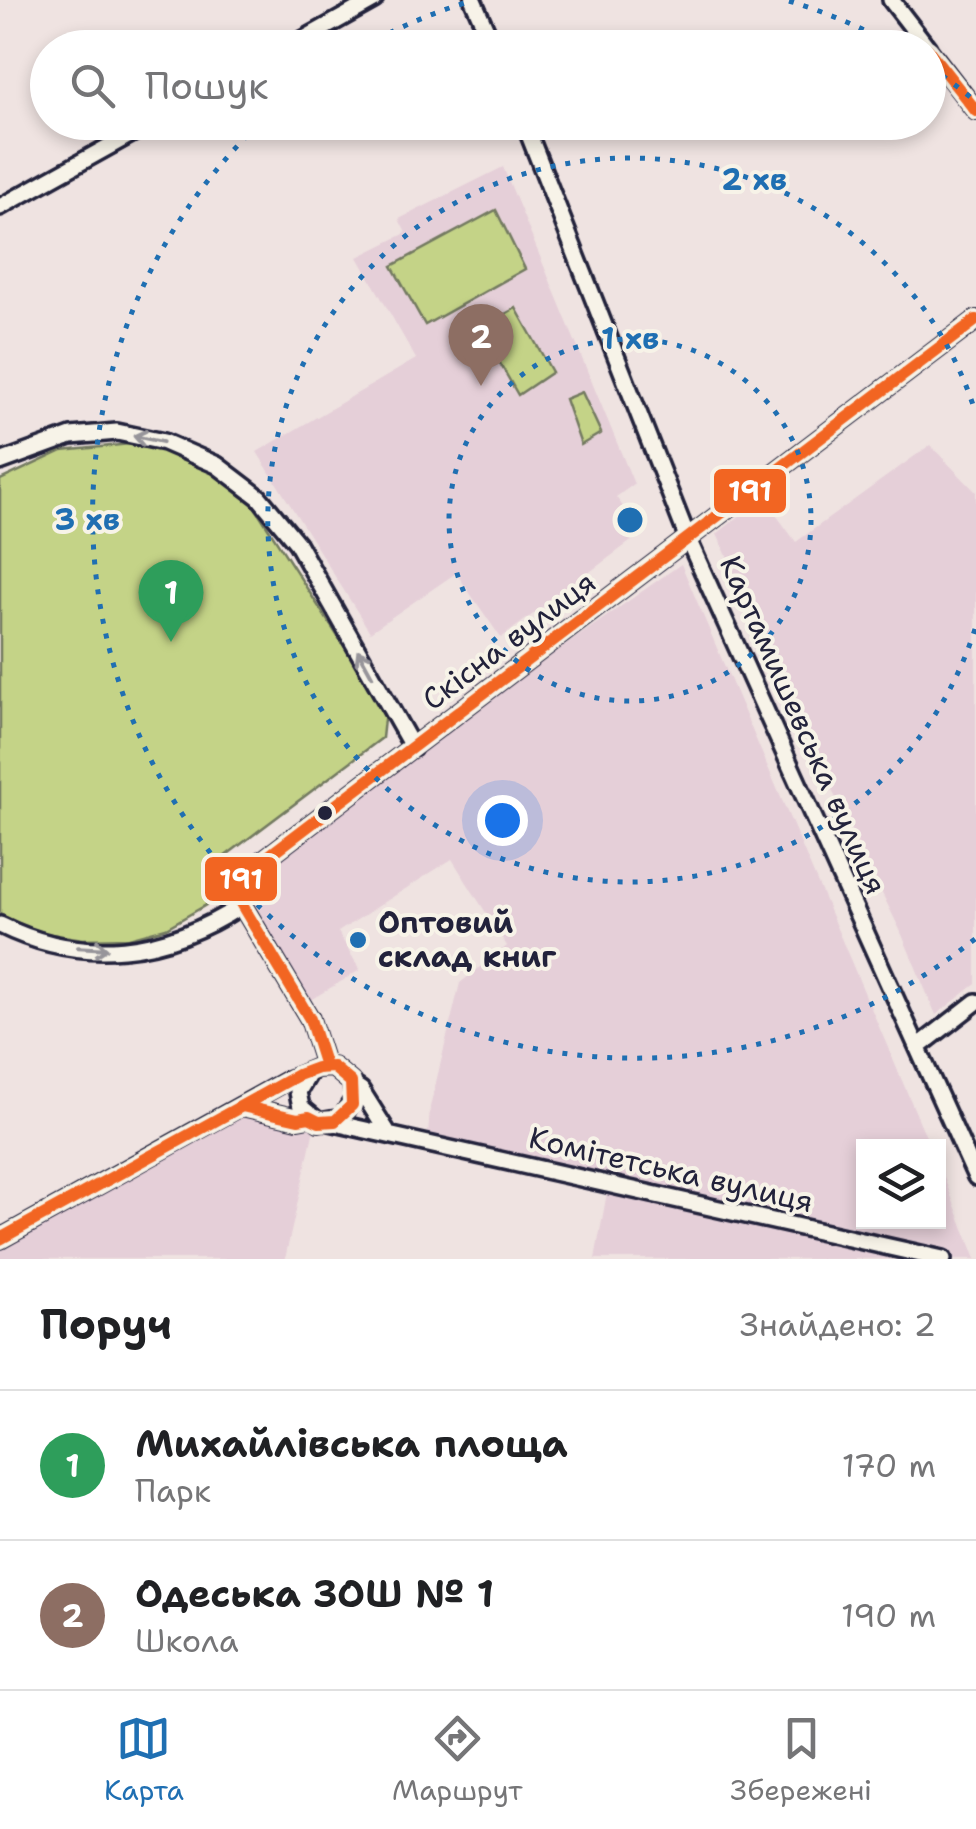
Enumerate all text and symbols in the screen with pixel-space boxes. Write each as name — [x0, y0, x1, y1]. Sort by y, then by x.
search box — [30, 30, 946, 140]
icon: search — [65, 58, 120, 113]
text: Пошук — [145, 60, 268, 111]
text: 2 хв — [721, 159, 787, 200]
pin: 2 — [448, 304, 514, 386]
text: 1 хв — [601, 318, 659, 359]
one-way arrow — [133, 428, 165, 447]
line badge: 191 — [712, 467, 788, 515]
text: 191 — [728, 472, 772, 510]
text: 3 хв — [54, 499, 120, 540]
centre of rings — [612, 502, 648, 538]
street label: Картамишевська вулиця — [710, 549, 897, 901]
pin: 1 — [138, 560, 204, 642]
street label: Cкісна вулиця — [414, 562, 604, 719]
one-way arrow — [355, 650, 375, 678]
your location — [477, 795, 528, 846]
unlabelled marker — [315, 803, 335, 823]
line badge: 191 — [203, 855, 279, 903]
text: 191 — [219, 860, 263, 898]
place label: Оптовий склад книг — [378, 902, 557, 977]
marker: Оптовий склад книг — [347, 929, 369, 951]
one-way arrow — [77, 939, 109, 958]
street label: Комітетська вулиця — [525, 1117, 817, 1222]
map controls — [856, 1139, 946, 1229]
button: layers — [856, 1139, 946, 1229]
text: Поруч — [40, 1296, 172, 1352]
text: Знайдено: 2 — [740, 1303, 936, 1346]
text: Михайлівська площа — [135, 1418, 568, 1469]
text: 1 — [65, 1444, 80, 1487]
text: 170 m — [842, 1444, 936, 1487]
text: Парк — [135, 1469, 211, 1512]
text: Одеська ЗОШ № 1 — [135, 1568, 494, 1619]
text: 2 — [61, 1594, 84, 1637]
text: 190 m — [841, 1594, 936, 1637]
text: Школа — [135, 1619, 239, 1662]
tab: Карта — [104, 1711, 184, 1809]
tab: Маршрут — [392, 1711, 522, 1809]
tab: Збережені — [730, 1711, 872, 1809]

